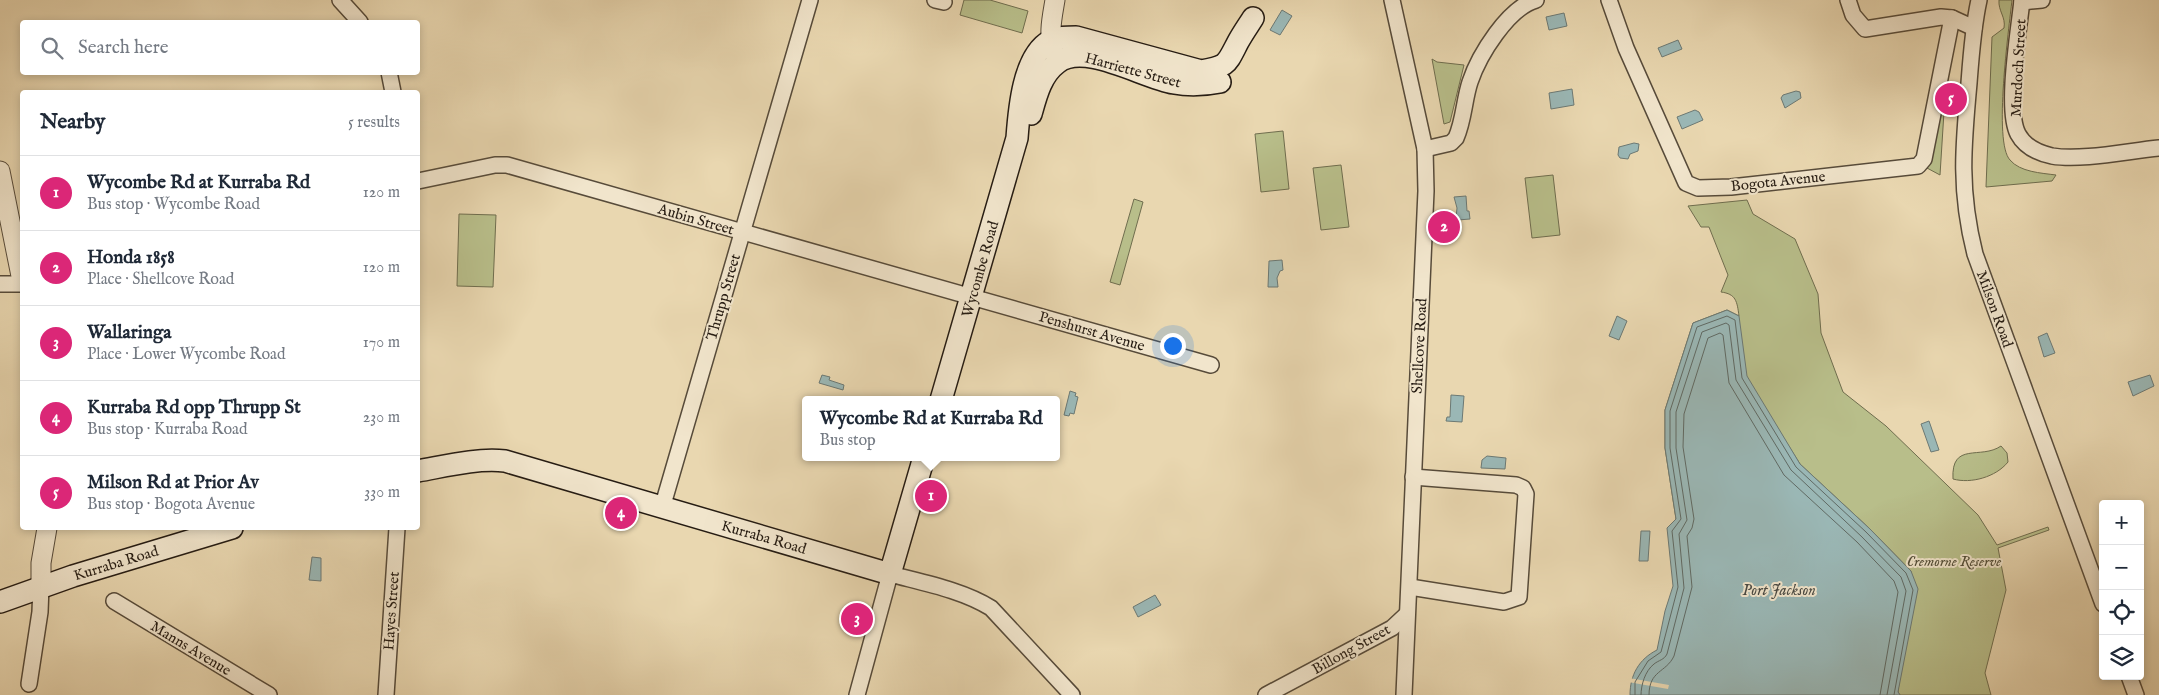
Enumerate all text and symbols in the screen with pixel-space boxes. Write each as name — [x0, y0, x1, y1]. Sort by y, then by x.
street label: Murdoch Street — [2006, 18, 2031, 118]
search box — [20, 20, 420, 75]
icon: search — [38, 34, 66, 62]
text: Search here — [78, 36, 169, 60]
street label: Harriette Street — [1083, 49, 1183, 92]
pin: 5 — [1935, 80, 1967, 118]
text: Nearby — [40, 109, 105, 136]
text: 5 results — [348, 113, 400, 133]
street label: Bogota Avenue — [1730, 167, 1826, 196]
text: Wycombe Rd at Kurraba Rd — [87, 171, 310, 195]
text: 1 — [53, 183, 59, 203]
text: 120 m — [363, 183, 400, 203]
text: Bus stop · Wycombe Road — [87, 195, 260, 215]
street label: Aubin Street — [655, 199, 736, 239]
pin: 2 — [1428, 208, 1460, 246]
street label: Wycombe Road — [958, 218, 1004, 320]
text: Honda 1858 — [87, 246, 175, 270]
street label: Thrupp Street — [702, 252, 745, 343]
text: 2 — [52, 258, 60, 278]
text: 120 m — [363, 258, 400, 278]
street label: Milson Road — [1972, 268, 2018, 351]
text: Place · Shellcove Road — [87, 270, 234, 290]
street label: Shellcove Road — [1408, 297, 1432, 394]
street label: Penshurst Avenue — [1037, 307, 1147, 356]
text: Wallaringa — [87, 321, 171, 345]
text: 3 — [53, 333, 59, 353]
text: 170 m — [363, 333, 400, 353]
your location — [1160, 333, 1186, 359]
text: Place · Lower Wycombe Road — [87, 345, 286, 365]
text: Kurraba Rd opp Thrupp St — [87, 396, 301, 420]
popup — [802, 396, 1060, 461]
text: Wycombe Rd at Kurraba Rd — [819, 407, 1043, 431]
text: 4 — [52, 408, 60, 428]
text: 230 m — [363, 408, 400, 428]
text: Bus stop · Kurraba Road — [87, 420, 247, 440]
text: Bus stop — [819, 431, 876, 451]
text: Milson Rd at Prior Av — [87, 471, 259, 495]
pin: 1 — [915, 477, 947, 515]
text: 5 — [53, 483, 59, 503]
text: 330 m — [364, 483, 400, 503]
pin: 4 — [605, 494, 637, 532]
text: Bus stop · Bogota Avenue — [87, 495, 255, 515]
map controls — [2099, 500, 2144, 680]
button: + — [2099, 500, 2144, 545]
street label: Kurraba Road — [719, 516, 810, 559]
street label: Kurraba Road — [71, 541, 162, 585]
button: − — [2099, 545, 2144, 590]
park label: Cremorne Reserve — [1907, 552, 2001, 571]
street label: Hayes Street — [379, 571, 404, 651]
water label: Port Jackson — [1742, 581, 1816, 601]
button: locate — [2099, 590, 2144, 635]
pin: 3 — [841, 600, 873, 638]
street label: Manns Avenue — [147, 617, 235, 680]
street label: Billong Street — [1309, 620, 1394, 679]
button: layers — [2099, 635, 2144, 680]

